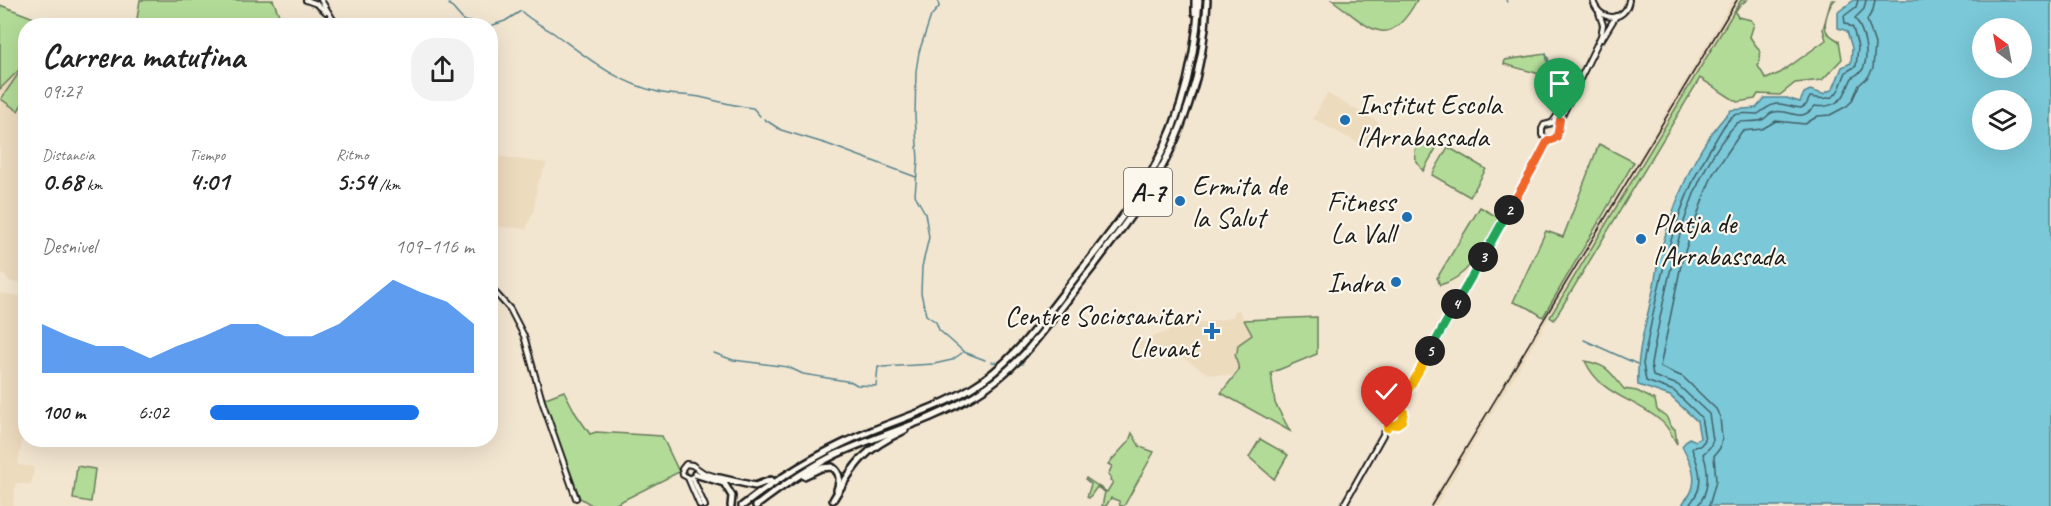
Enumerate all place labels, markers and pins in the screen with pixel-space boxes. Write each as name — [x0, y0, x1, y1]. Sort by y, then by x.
pin — [1534, 58, 1585, 120]
place label: Institut Escola l'Arrabassada — [1357, 87, 1503, 154]
marker: Institut Escola l'Arrabassada — [1338, 113, 1352, 127]
place label: Ermita de la Salut — [1192, 168, 1289, 235]
place label: Fitness La Vall — [1327, 184, 1400, 251]
marker: Ermita de la Salut — [1173, 194, 1187, 208]
pin: 2 — [1494, 195, 1524, 225]
place label: Platja de l'Arrabassada — [1653, 206, 1786, 273]
marker: Fitness La Vall — [1400, 210, 1414, 224]
marker: Platja de l'Arrabassada — [1634, 232, 1648, 246]
pin: 3 — [1468, 242, 1498, 272]
place label: Indra — [1327, 265, 1386, 300]
marker: Indra — [1389, 275, 1403, 289]
pin: 4 — [1441, 289, 1471, 319]
place label: Centre Sociosanitari Llevant — [1005, 298, 1202, 365]
marker: Centre Sociosanitari Llevant — [1203, 322, 1221, 340]
pin: 5 — [1415, 336, 1445, 366]
pin — [1361, 366, 1412, 428]

